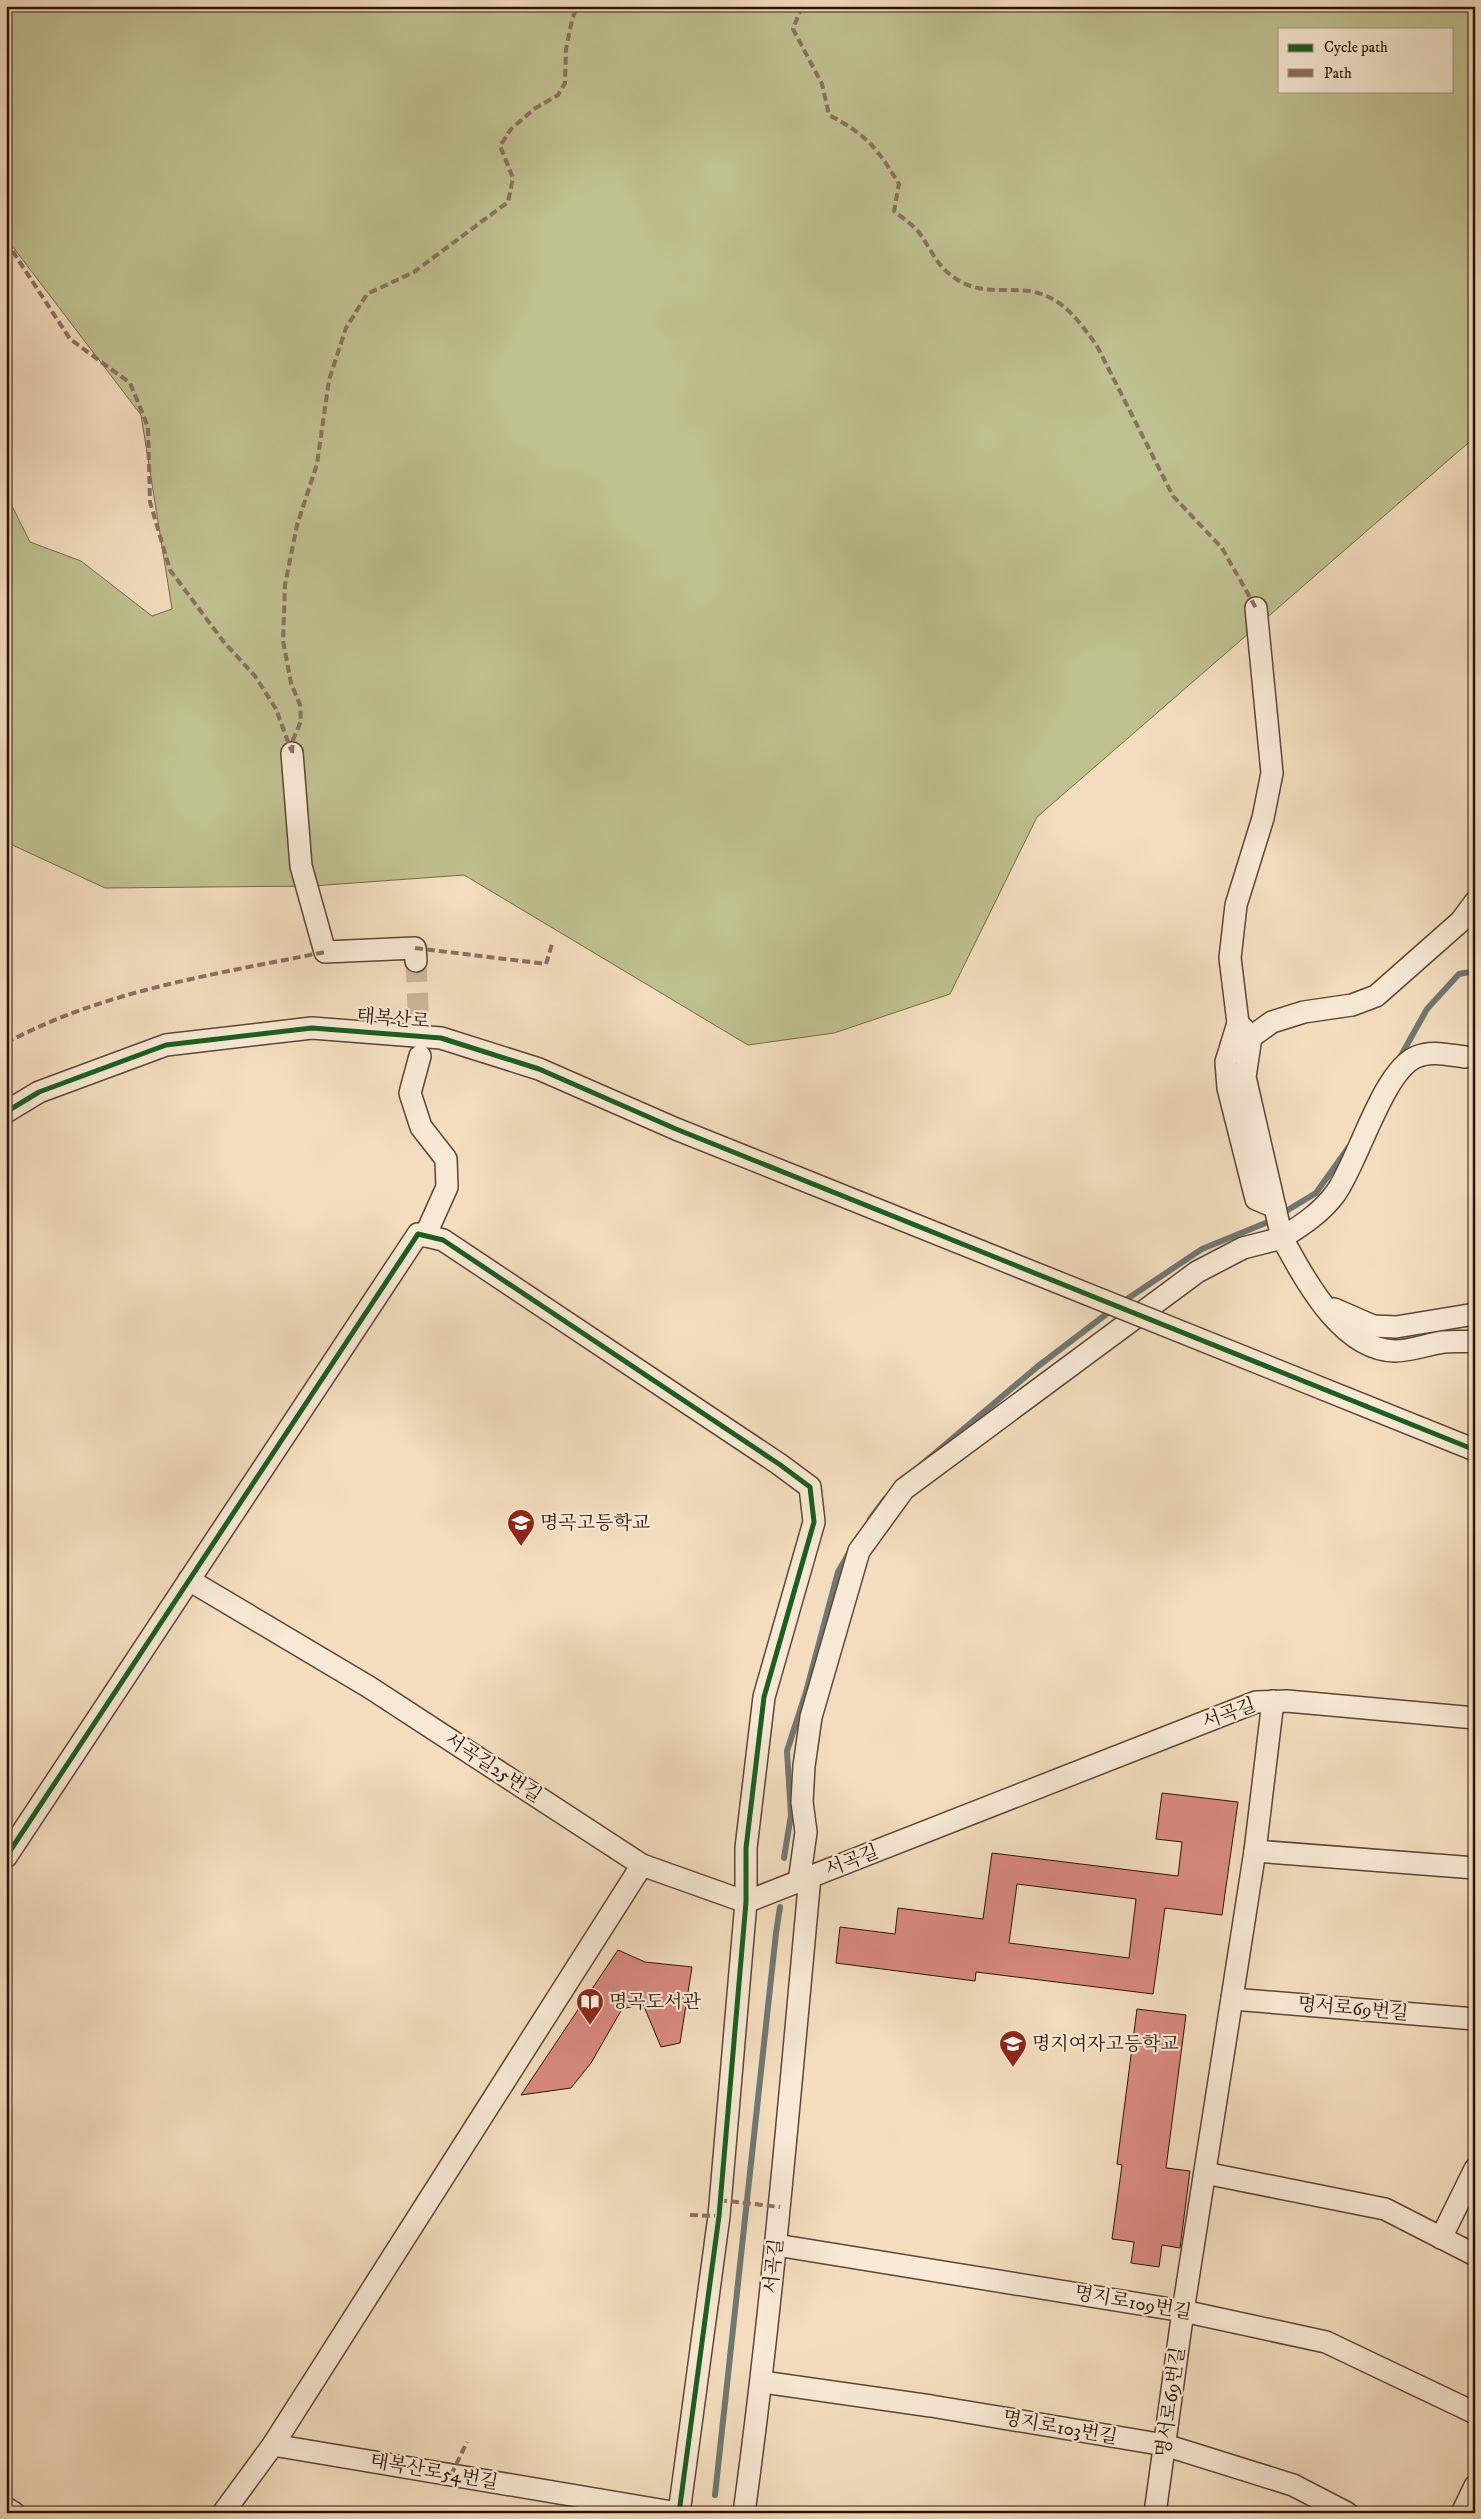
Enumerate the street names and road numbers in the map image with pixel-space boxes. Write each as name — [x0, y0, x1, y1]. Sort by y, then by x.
street label: 태복산로 — [355, 1004, 431, 1034]
street label: 서곡길 — [1199, 1694, 1259, 1734]
street label: 서곡길25번길 — [440, 1728, 546, 1808]
street label: 서곡길 — [822, 1840, 882, 1882]
street label: 명서로69번길 — [1297, 1993, 1409, 2025]
street label: 서곡길 — [760, 2237, 788, 2295]
street label: 명지로109번길 — [1073, 2281, 1193, 2325]
street label: 명서로69번길 — [1152, 2345, 1190, 2459]
street label: 명지로103번길 — [1001, 2407, 1119, 2449]
street label: 태복산로54번길 — [368, 2449, 500, 2495]

